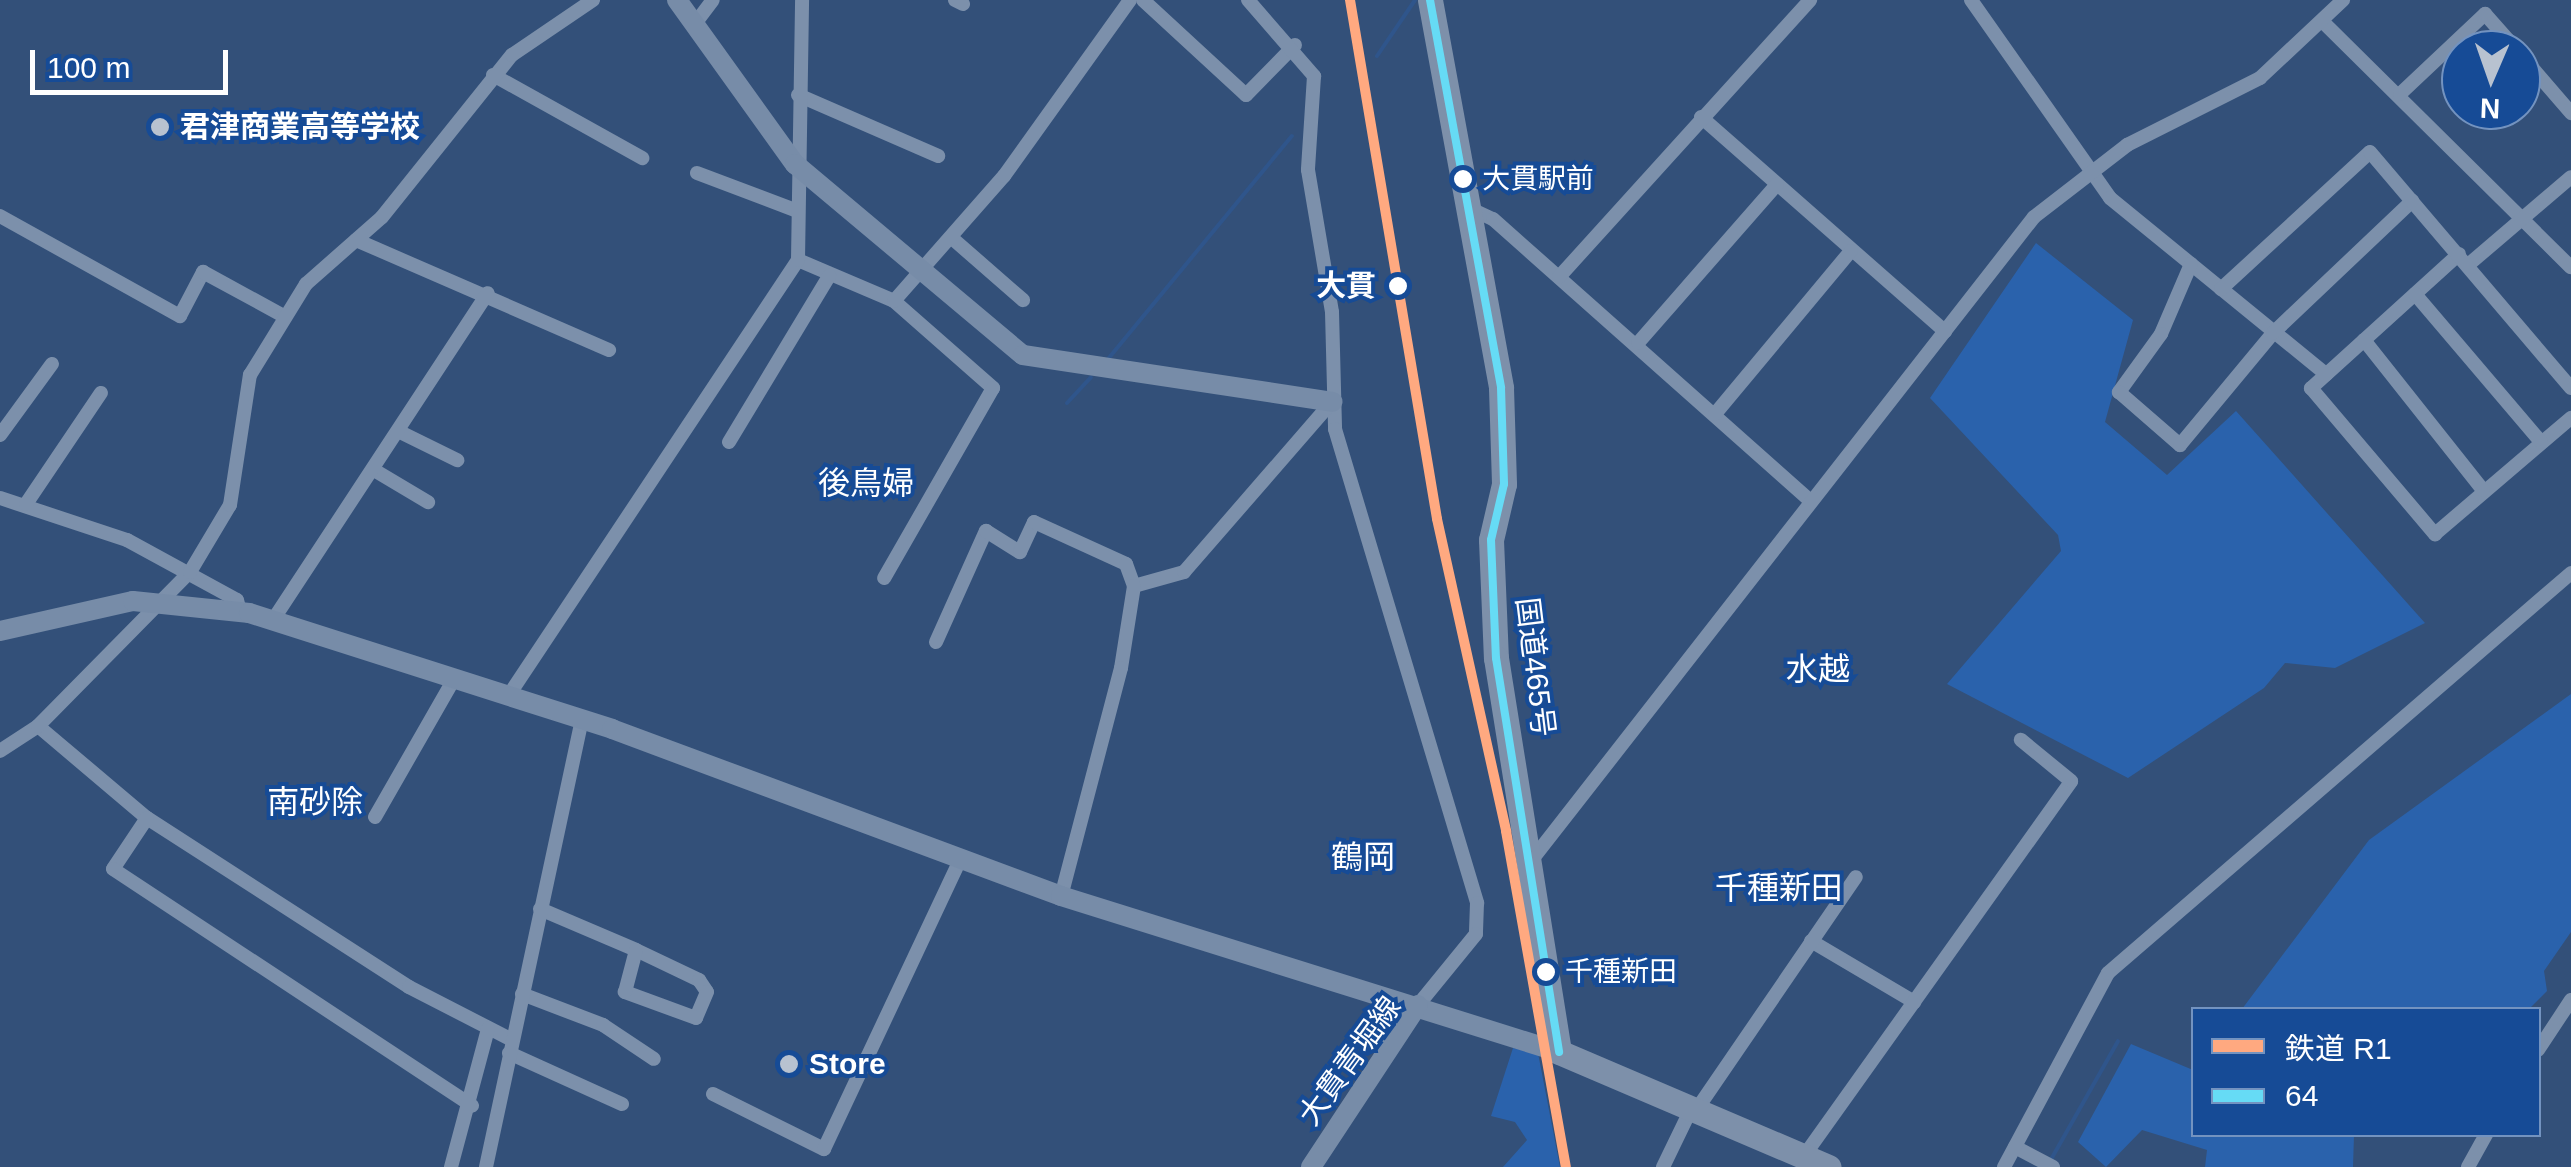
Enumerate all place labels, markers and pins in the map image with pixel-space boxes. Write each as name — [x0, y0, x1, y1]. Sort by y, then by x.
place label: 君津商業高等学校 — [180, 109, 420, 145]
marker: 君津商業高等学校 — [149, 116, 171, 138]
place label: 大貫駅前 — [1482, 162, 1594, 196]
marker: 大貫駅前 — [1453, 169, 1473, 189]
place label: 大貫 — [1316, 268, 1376, 304]
marker: 大貫 — [1385, 273, 1411, 299]
place label: 千種新田 — [1565, 955, 1677, 989]
marker: 千種新田 — [1536, 962, 1556, 982]
place label: Store — [809, 1046, 886, 1082]
marker: Store — [778, 1053, 800, 1075]

